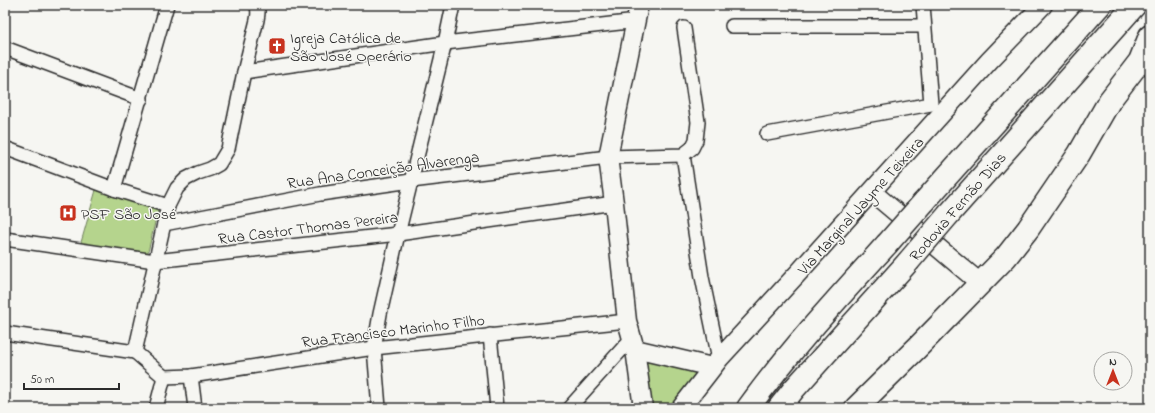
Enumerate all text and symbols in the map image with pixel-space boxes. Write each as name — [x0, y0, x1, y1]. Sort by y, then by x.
place label: Igreja Católica de São José Operário — [290, 27, 412, 69]
church icon: Igreja Católica de São José Operário — [267, 36, 287, 56]
street label: Via Marginal Jayme Teixeira — [792, 132, 930, 282]
street label: Rua Ana Conceição Alvarenga — [286, 146, 481, 196]
street label: Rodovia Fernão Dias — [904, 147, 1013, 267]
hospital icon: PSF São José — [58, 203, 78, 223]
place label: PSF São José — [81, 203, 177, 227]
street label: Rua Castor Thomas Pereira — [217, 206, 400, 252]
street label: Rua Francisco Marinho Filho — [300, 309, 486, 355]
north arrow — [1093, 351, 1133, 391]
text: N — [1109, 354, 1117, 370]
scale bar — [24, 365, 119, 391]
text: 50 m — [30, 371, 54, 389]

